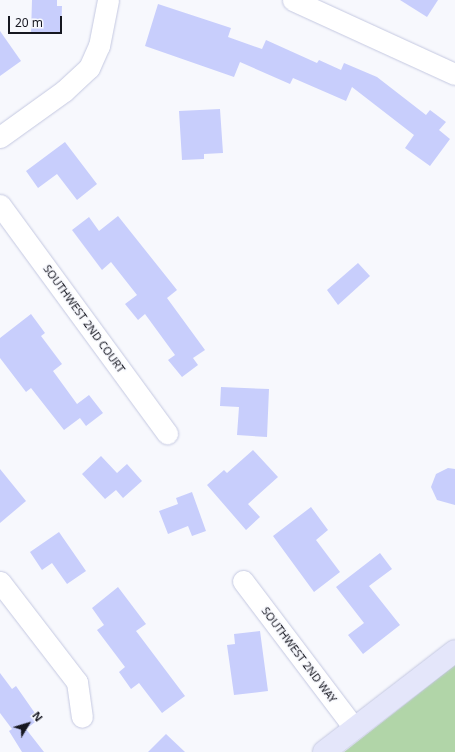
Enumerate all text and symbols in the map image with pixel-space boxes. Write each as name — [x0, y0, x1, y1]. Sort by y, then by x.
scale bar — [10, 8, 64, 34]
text: 20 m — [15, 14, 43, 31]
street label: SOUTHWEST 2ND COURT — [40, 262, 128, 376]
street label: SOUTHWEST 2ND WAY — [259, 605, 339, 705]
north arrow — [8, 704, 48, 744]
text: N — [29, 708, 47, 724]

